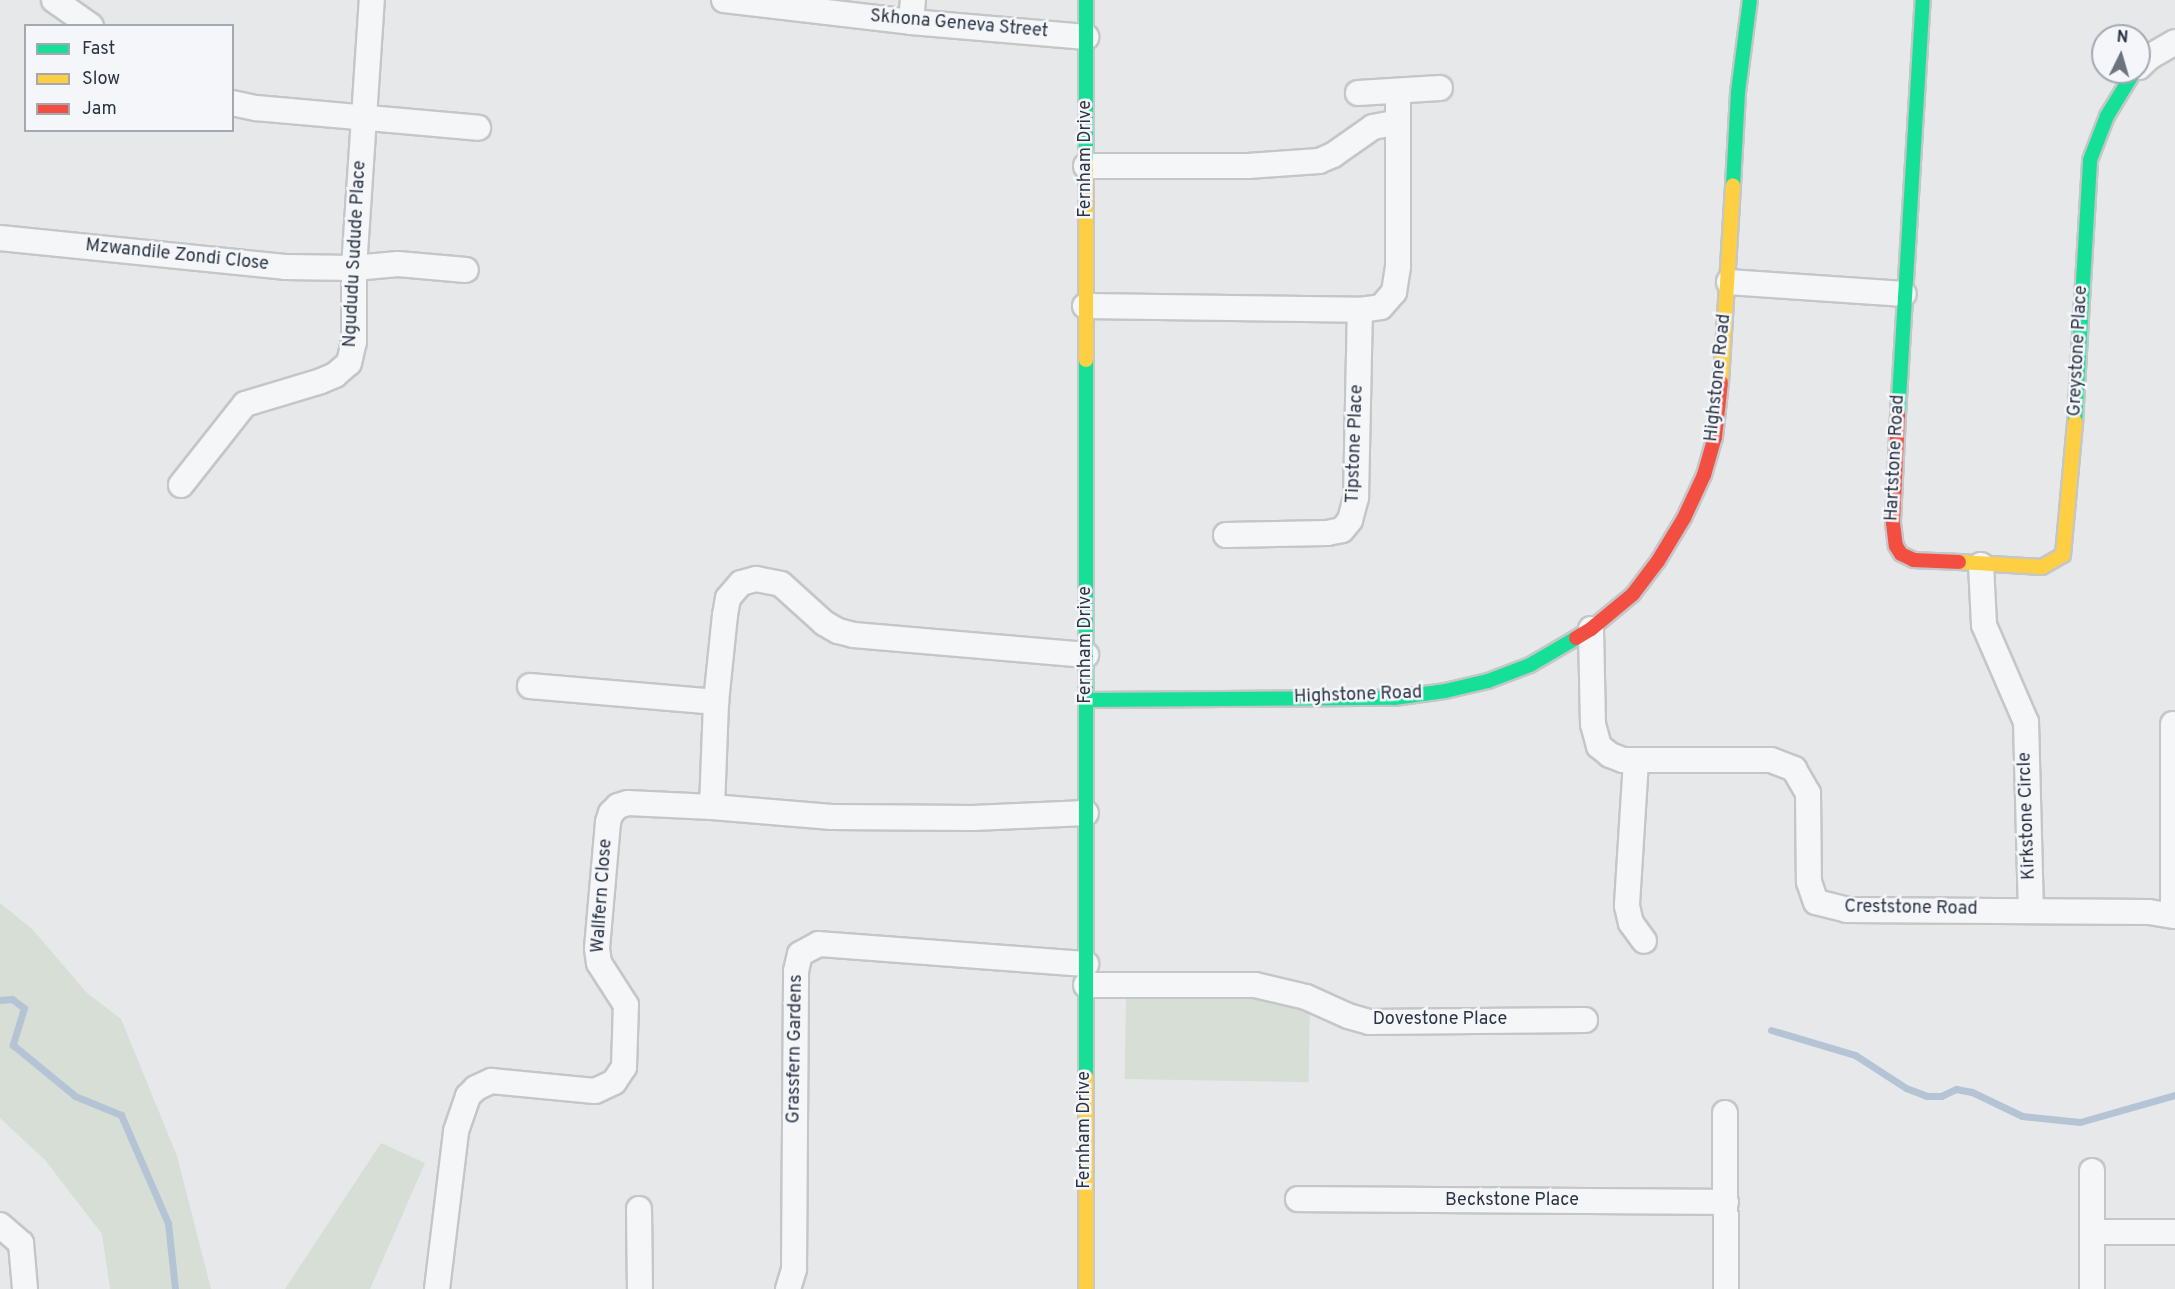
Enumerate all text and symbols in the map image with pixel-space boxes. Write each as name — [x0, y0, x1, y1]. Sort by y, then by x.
street label: Skhona Geneva Street — [869, 6, 1049, 44]
legend — [24, 24, 234, 132]
north arrow — [2091, 24, 2151, 84]
text: N — [2116, 28, 2129, 49]
text: Fast — [82, 38, 115, 61]
text: Slow — [82, 68, 120, 91]
text: Jam — [82, 98, 117, 121]
street label: Fernham Drive — [1075, 100, 1097, 218]
street label: Ngududu Sudude Place — [340, 160, 372, 348]
street label: Mzwandile Zondi Close — [84, 236, 270, 276]
street label: Greystone Place — [2065, 285, 2093, 417]
street label: Highstone Road — [1702, 313, 1736, 443]
street label: Tipstone Place — [1343, 384, 1369, 504]
street label: Hartstone Road — [1882, 394, 1910, 522]
street label: Fernham Drive — [1075, 586, 1097, 704]
street label: Highstone Road — [1294, 683, 1422, 709]
street label: Kirkstone Circle — [2015, 752, 2041, 880]
street label: Wallfern Close — [588, 838, 618, 954]
street label: Creststone Road — [1844, 897, 1978, 921]
street label: Grassfern Gardens — [784, 974, 808, 1124]
street label: Dovestone Place — [1373, 1009, 1507, 1031]
street label: Fernham Drive — [1074, 1071, 1096, 1189]
street label: Beckstone Place — [1445, 1190, 1579, 1212]

